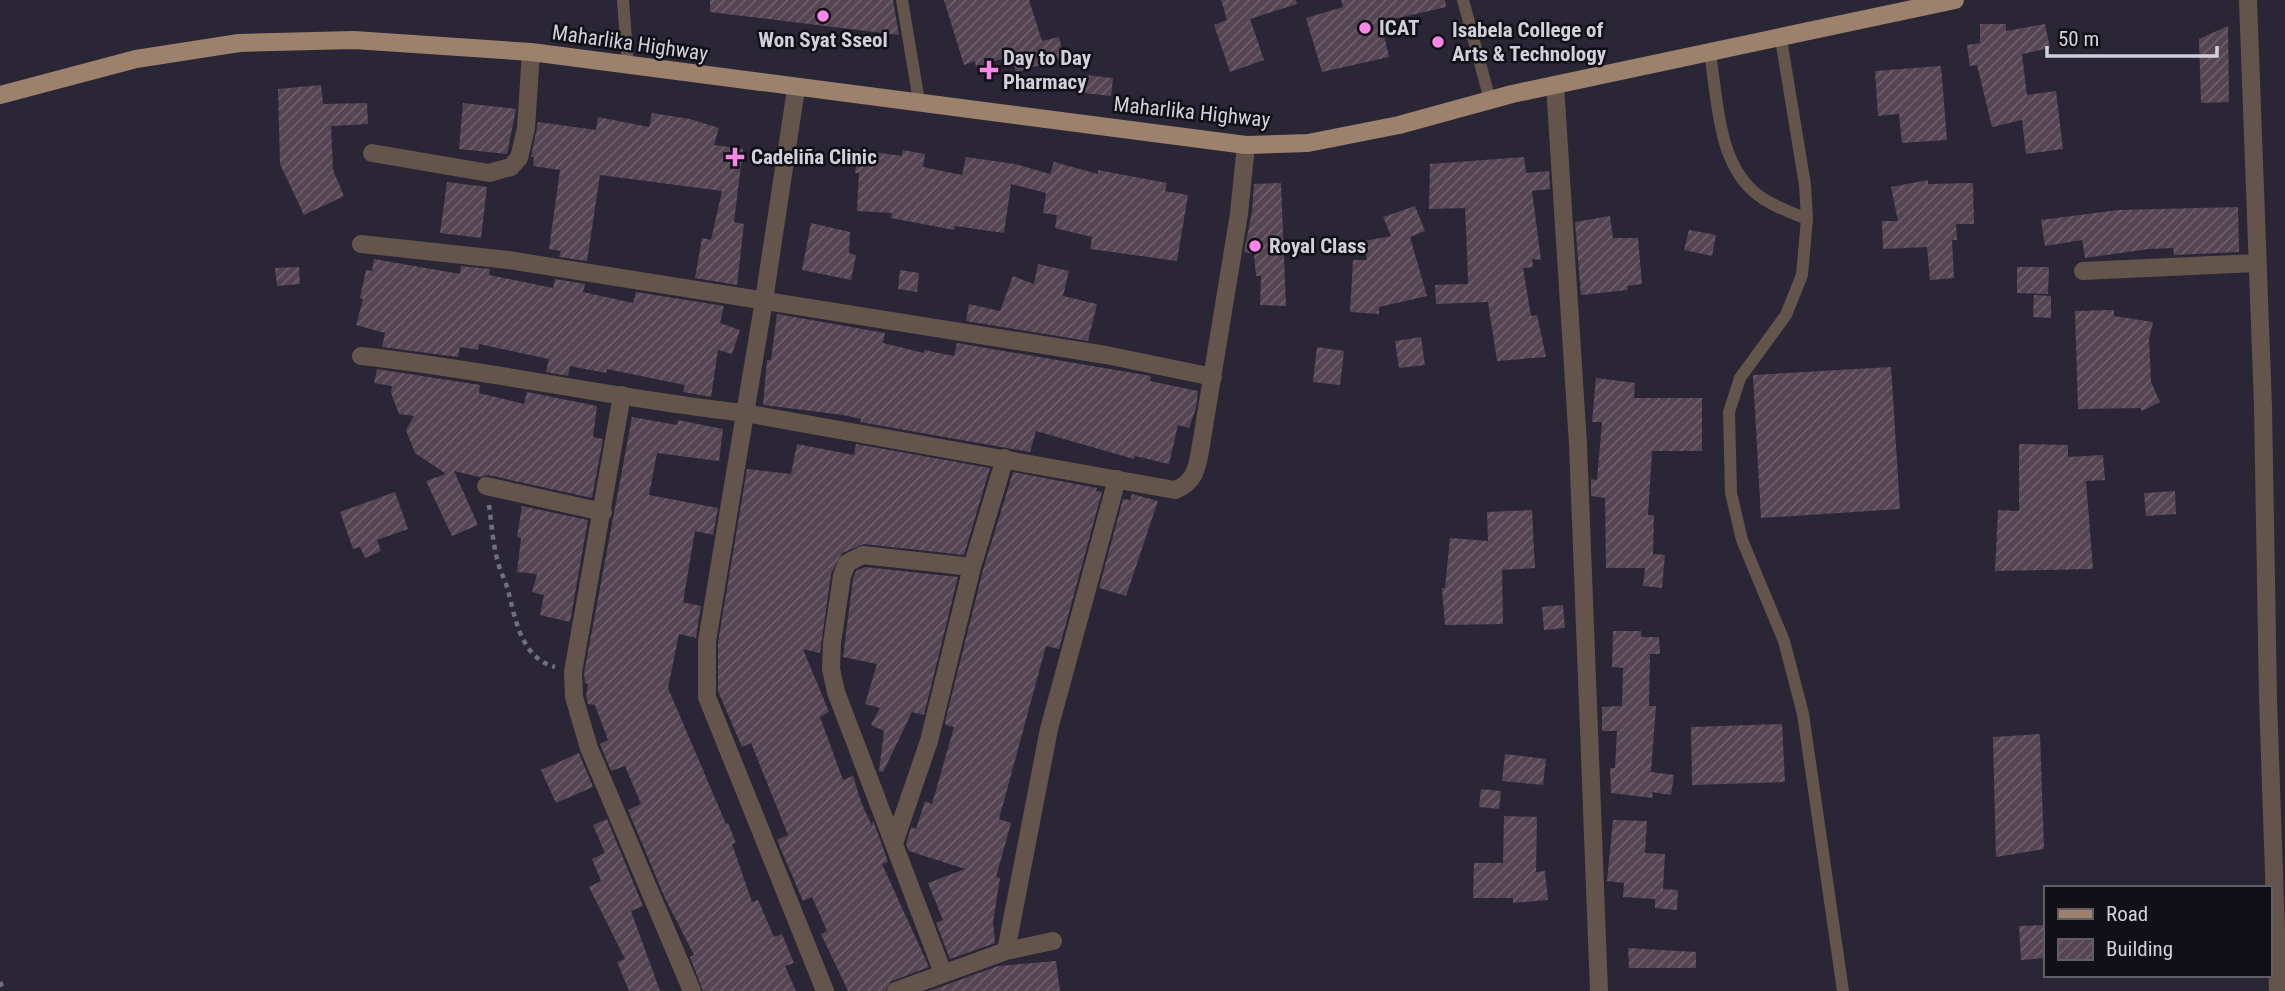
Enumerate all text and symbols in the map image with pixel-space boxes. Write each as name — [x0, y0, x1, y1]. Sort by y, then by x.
marker: Won Syat Sseol — [815, 8, 831, 24]
scale bar — [2047, 14, 2217, 58]
place label: ICAT — [1379, 16, 1419, 40]
place label: Isabela College of Arts & Technology — [1452, 18, 1607, 66]
street label: Maharlika Highway — [551, 20, 710, 66]
marker: ICAT — [1357, 20, 1373, 36]
text: 50 m — [2058, 27, 2099, 51]
place label: Won Syat Sseol — [758, 28, 888, 52]
marker: Isabela College of Arts & Technology — [1430, 34, 1446, 50]
place label: Day to Day Pharmacy — [1003, 46, 1092, 94]
marker: Day to Day Pharmacy — [981, 62, 997, 78]
street label: Maharlika Highway — [1113, 92, 1272, 132]
place label: Cadeliña Clinic — [751, 145, 877, 169]
marker: Cadeliña Clinic — [725, 147, 745, 167]
place label: Royal Class — [1269, 234, 1366, 258]
marker: Royal Class — [1247, 238, 1263, 254]
legend — [2044, 886, 2271, 977]
text: Road — [2106, 902, 2148, 926]
text: Building — [2106, 937, 2173, 961]

